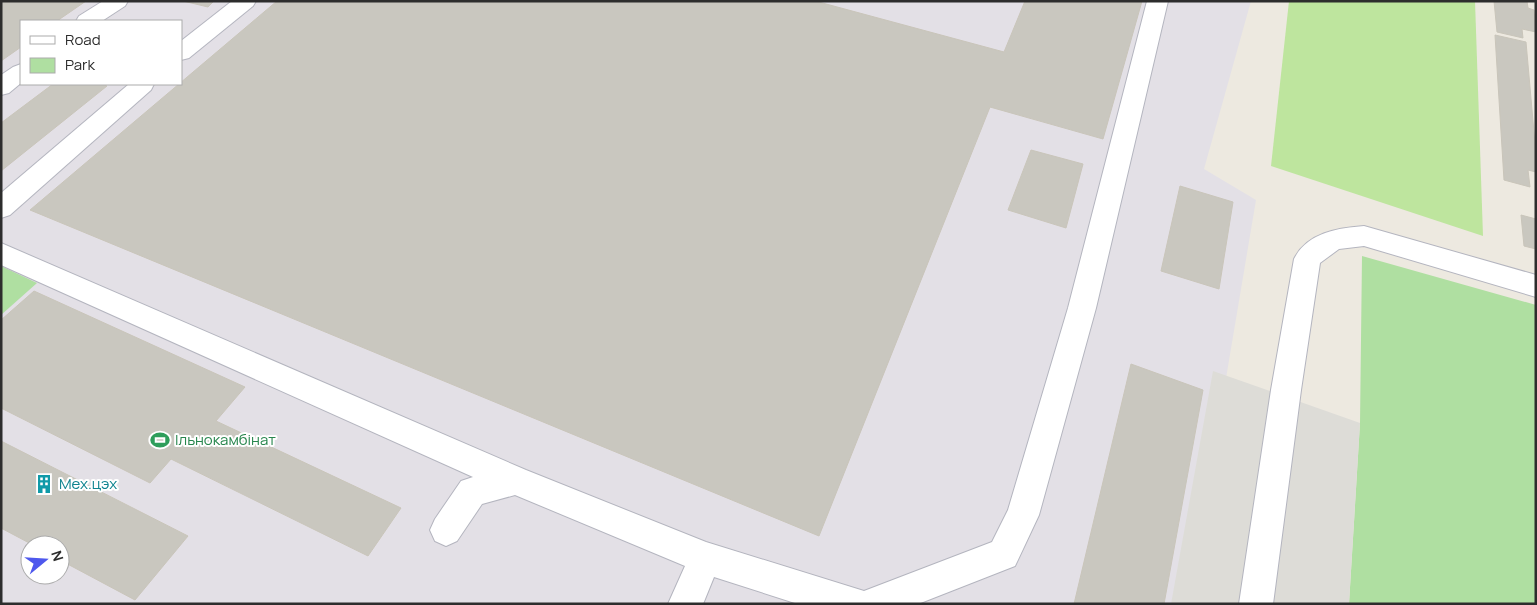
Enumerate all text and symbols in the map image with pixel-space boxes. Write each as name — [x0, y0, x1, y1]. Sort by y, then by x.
legend — [20, 20, 182, 85]
text: Road — [65, 29, 101, 50]
text: Park — [65, 54, 95, 75]
sports icon: Ільнокамбінат — [149, 429, 171, 451]
place label: Ільнокамбінат — [175, 429, 276, 450]
building icon: Мех.цэх — [33, 473, 55, 495]
place label: Мех.цэх — [59, 473, 117, 494]
north arrow — [20, 535, 70, 585]
text: N — [47, 548, 68, 564]

